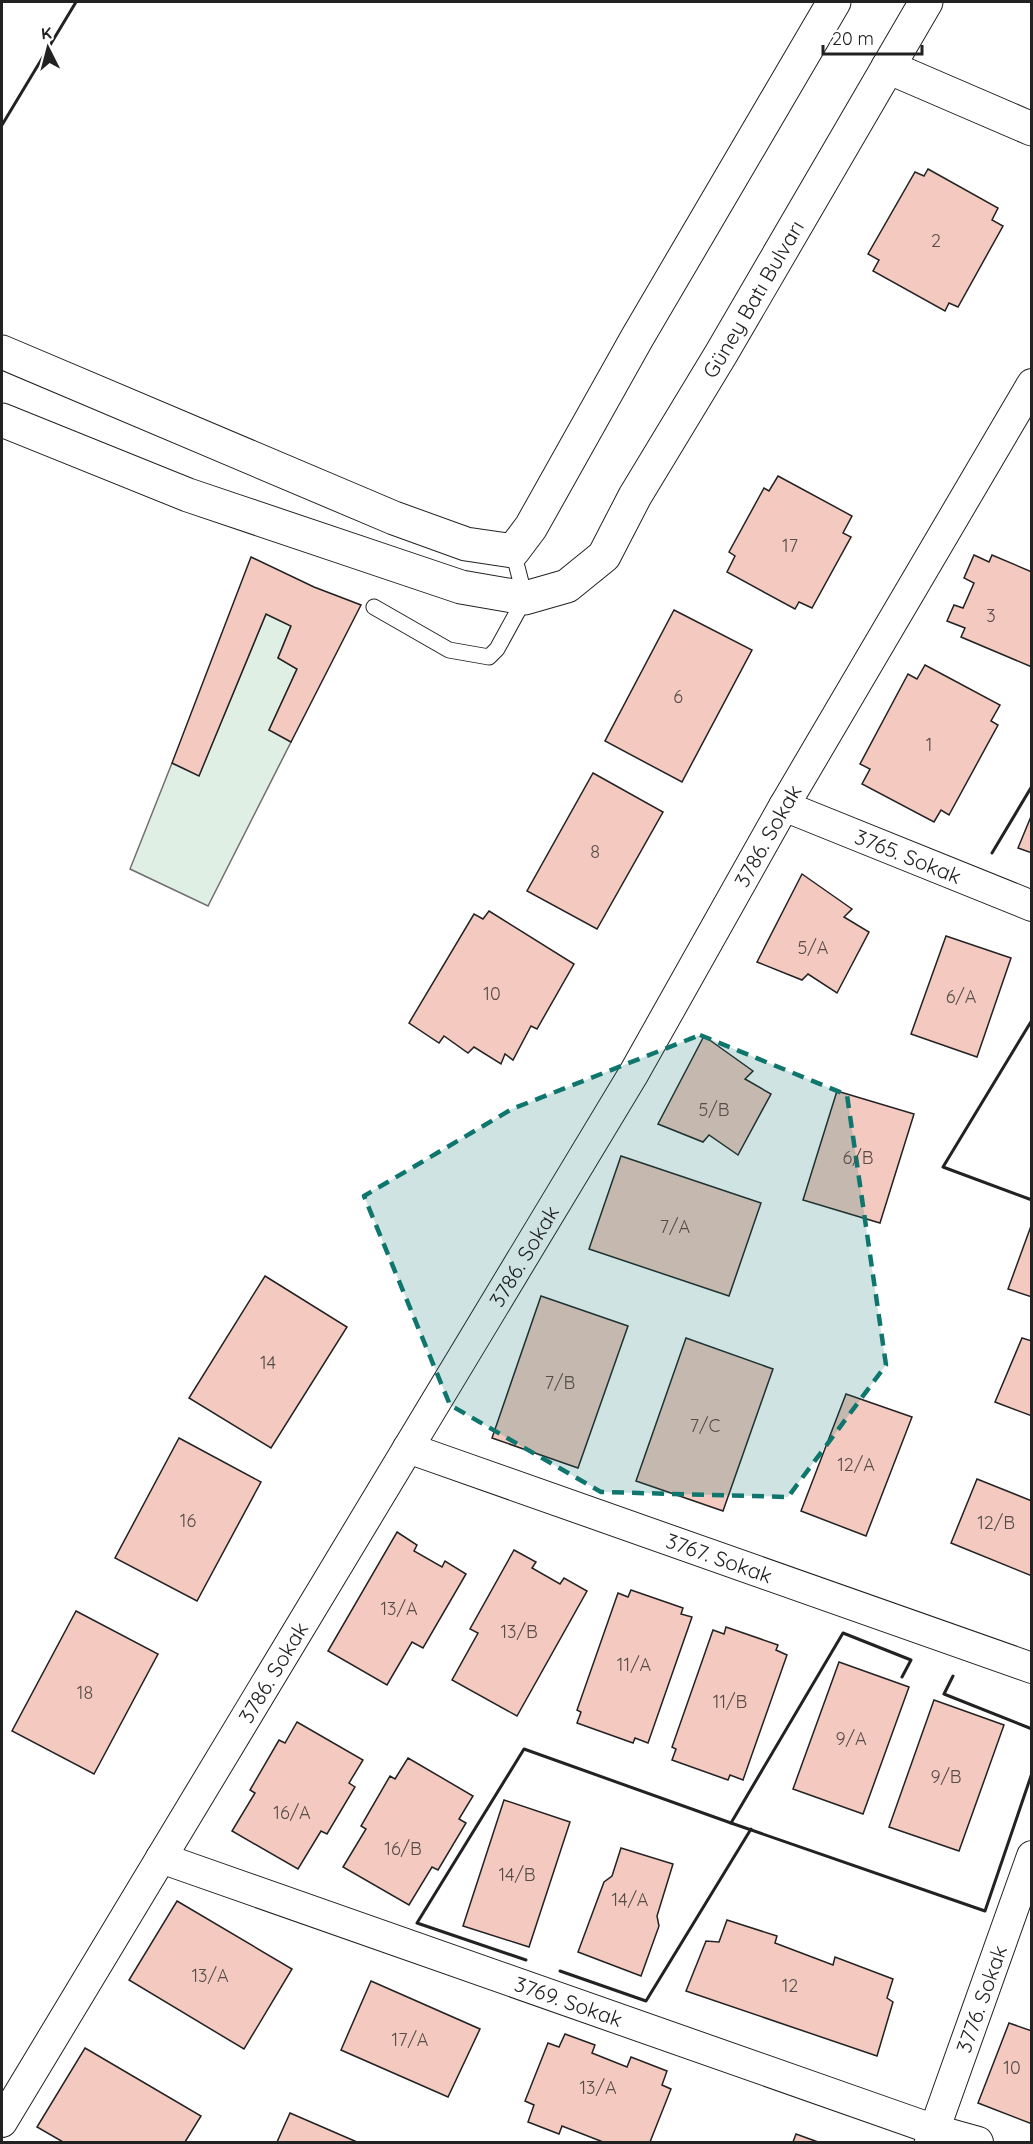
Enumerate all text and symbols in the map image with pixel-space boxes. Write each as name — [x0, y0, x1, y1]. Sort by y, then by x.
north arrow — [18, 18, 78, 78]
scale bar — [823, 18, 922, 56]
text: K — [40, 23, 53, 44]
text: 20 m — [832, 27, 874, 50]
street label: Güney Batı Bulvarı — [697, 216, 809, 383]
house number: 2 — [931, 229, 941, 252]
house number: 17 — [782, 534, 798, 557]
house number: 3 — [986, 604, 996, 627]
house number: 6 — [673, 685, 683, 708]
house number: 1 — [926, 733, 932, 756]
street label: 3786. Sokak — [728, 780, 807, 891]
street label: 3765. Sokak — [851, 823, 965, 889]
house number: 8 — [590, 840, 600, 863]
house number: 5/A — [798, 936, 829, 959]
house number: 10 — [483, 982, 501, 1005]
house number: 6/A — [946, 985, 977, 1008]
house number: 5/B — [699, 1098, 729, 1121]
house number: 6/B — [843, 1146, 873, 1169]
street label: 3786. Sokak — [483, 1201, 564, 1311]
house number: 7/A — [660, 1215, 690, 1238]
house number: 14 — [260, 1351, 276, 1374]
house number: 7/B — [545, 1371, 575, 1394]
house number: 7/C — [690, 1414, 720, 1437]
house number: 12/A — [837, 1453, 875, 1476]
house number: 16 — [180, 1509, 196, 1532]
house number: 12/B — [977, 1511, 1015, 1534]
street label: 3767. Sokak — [662, 1527, 776, 1588]
house number: 13/A — [380, 1597, 418, 1620]
street label: 3786. Sokak — [232, 1617, 313, 1728]
house number: 13/B — [500, 1620, 538, 1643]
house number: 11/A — [617, 1653, 652, 1676]
house number: 18 — [77, 1681, 93, 1704]
house number: 11/B — [713, 1690, 747, 1713]
house number: 9/A — [835, 1727, 867, 1750]
house number: 9/B — [930, 1765, 962, 1788]
house number: 16/A — [273, 1801, 311, 1824]
house number: 16/B — [384, 1837, 422, 1860]
house number: 14/B — [499, 1863, 536, 1886]
house number: 14/A — [612, 1888, 649, 1911]
street label: 3776. Sokak — [950, 1942, 1012, 2056]
house number: 13/A — [191, 1964, 229, 1987]
street label: 3769. Sokak — [511, 1970, 626, 2032]
house number: 12 — [782, 1974, 798, 1997]
house number: 17/A — [392, 2028, 429, 2051]
house number: 10 — [1003, 2056, 1021, 2079]
house number: 13/A — [579, 2076, 617, 2099]

